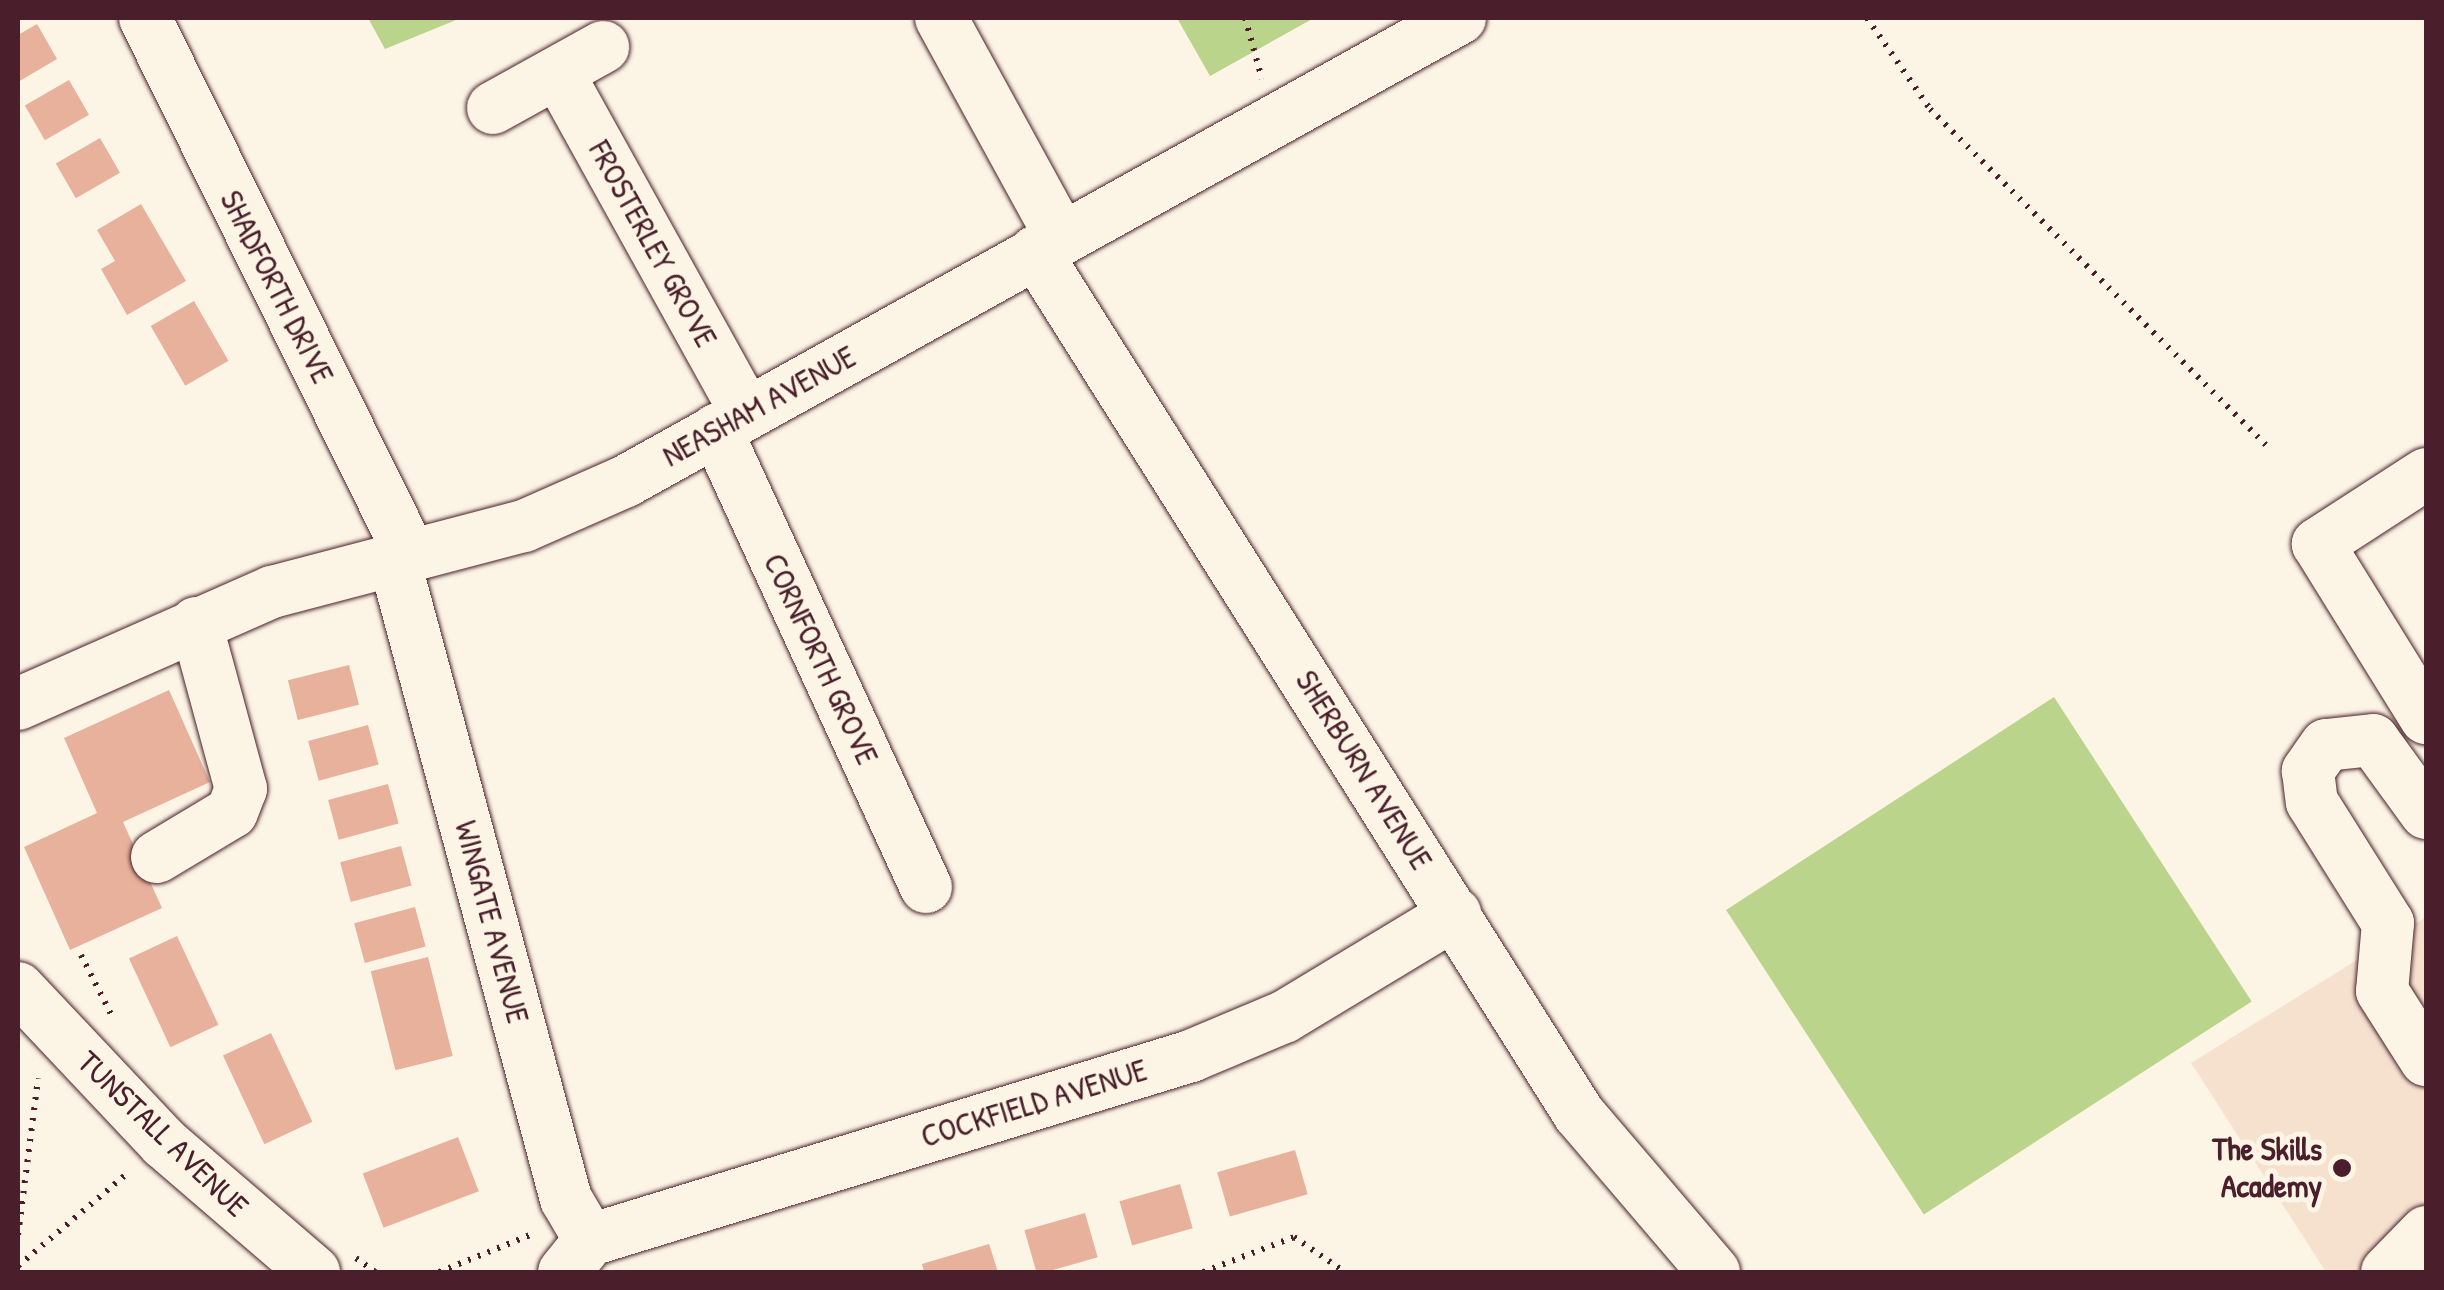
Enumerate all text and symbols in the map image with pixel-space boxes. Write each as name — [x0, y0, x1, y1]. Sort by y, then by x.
street label: FROSTERLEY GROVE — [580, 134, 726, 354]
street label: SHADFORTH DRIVE — [212, 184, 342, 390]
street label: NEASHAM AVENUE — [656, 337, 862, 475]
street label: CORNFORTH GROVE — [755, 547, 887, 771]
street label: SHERBURN AVENUE — [1287, 663, 1441, 877]
street label: WINGATE AVENUE — [447, 816, 537, 1028]
street label: TUNSTALL AVENUE — [70, 1043, 256, 1225]
street label: COCKFIELD AVENUE — [916, 1050, 1152, 1156]
place label: The Skills Academy — [2212, 1131, 2322, 1206]
marker: The Skills Academy — [2331, 1157, 2353, 1179]

